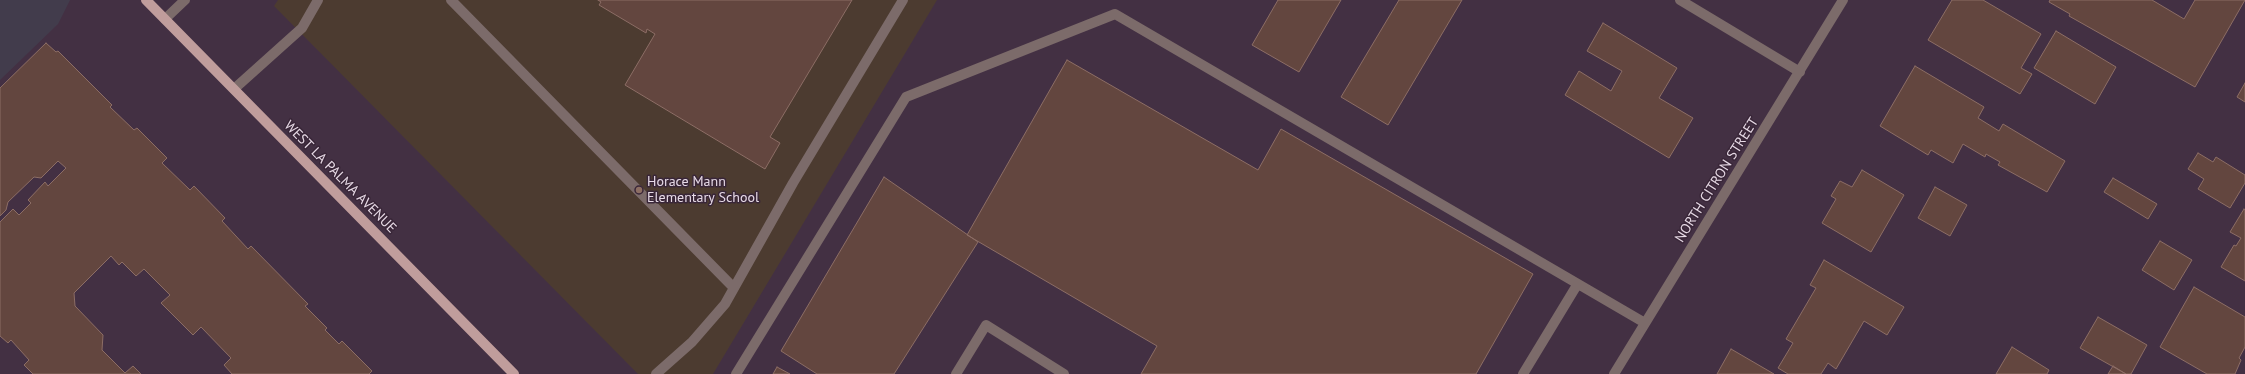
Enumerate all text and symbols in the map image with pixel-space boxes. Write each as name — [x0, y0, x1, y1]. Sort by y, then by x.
street label: NORTH CITRON STREET — [1672, 114, 1762, 246]
street label: WEST LA PALMA AVENUE — [280, 117, 400, 237]
place label: Horace Mann Elementary School — [647, 174, 759, 206]
marker: Horace Mann Elementary School — [634, 185, 644, 195]

